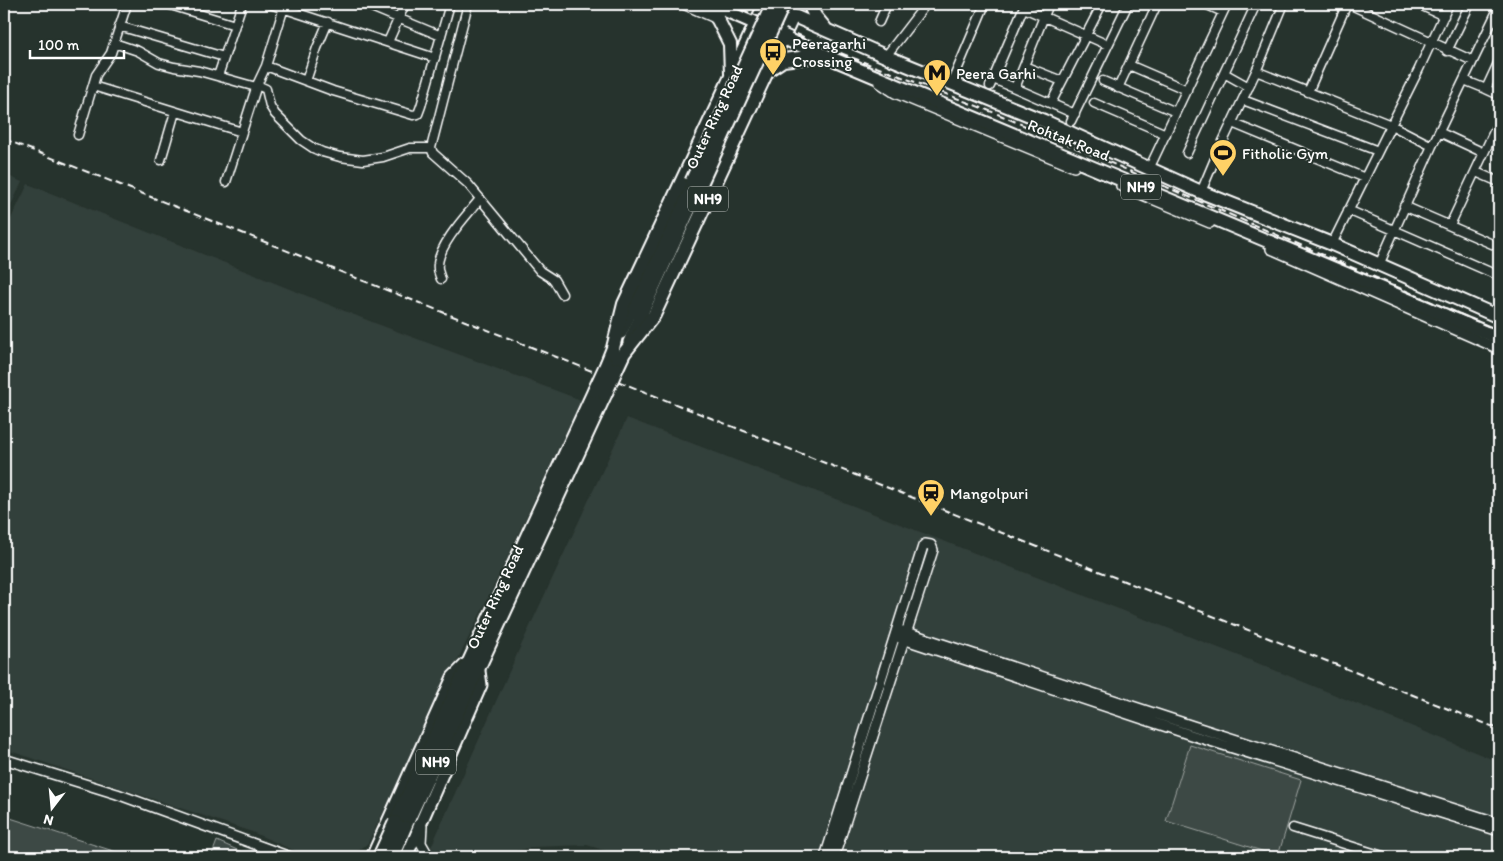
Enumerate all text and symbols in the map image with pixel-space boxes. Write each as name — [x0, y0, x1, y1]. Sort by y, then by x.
scale bar — [30, 28, 124, 60]
place label: Peeragarhi Crossing — [792, 34, 866, 71]
text: 100 m — [38, 36, 80, 54]
bus stop icon: Peeragarhi Crossing — [758, 37, 788, 76]
metro station icon: Peera Garhi — [922, 58, 952, 97]
street label: Outer Ring Road — [682, 61, 747, 172]
place label: Peera Garhi — [956, 64, 1036, 83]
street label: Rohtak Road — [1025, 115, 1113, 165]
sports icon: Fitholic Gym — [1208, 138, 1238, 177]
place label: Fitholic Gym — [1242, 144, 1329, 163]
road number: NH9 — [1121, 174, 1161, 200]
road number: NH9 — [688, 186, 728, 212]
station icon: Mangolpuri — [916, 478, 946, 517]
place label: Mangolpuri — [950, 484, 1028, 503]
street label: Outer Ring Road — [463, 541, 528, 652]
road number: NH9 — [416, 750, 456, 774]
north arrow — [28, 784, 78, 834]
text: N — [42, 811, 55, 829]

